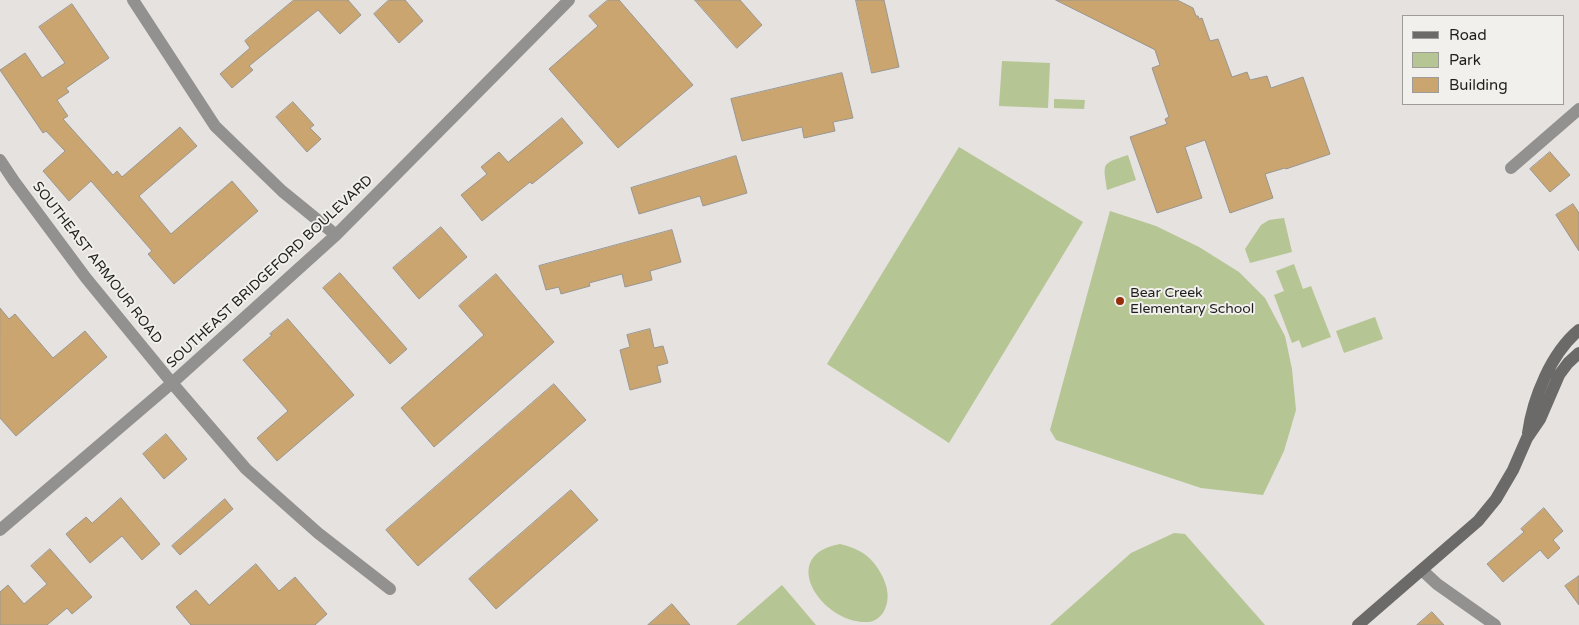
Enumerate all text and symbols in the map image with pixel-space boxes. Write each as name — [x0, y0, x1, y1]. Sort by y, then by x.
legend — [1402, 15, 1564, 105]
text: Road — [1449, 26, 1487, 44]
text: Park — [1449, 51, 1481, 69]
text: Building — [1449, 76, 1508, 94]
street label: SOUTHEAST BRIDGEFORD BOULEVARD — [164, 172, 376, 372]
street label: SOUTHEAST ARMOUR ROAD — [29, 179, 165, 347]
place label: Bear Creek Elementary School — [1130, 285, 1254, 318]
marker: Bear Creek Elementary School — [1114, 295, 1126, 307]

